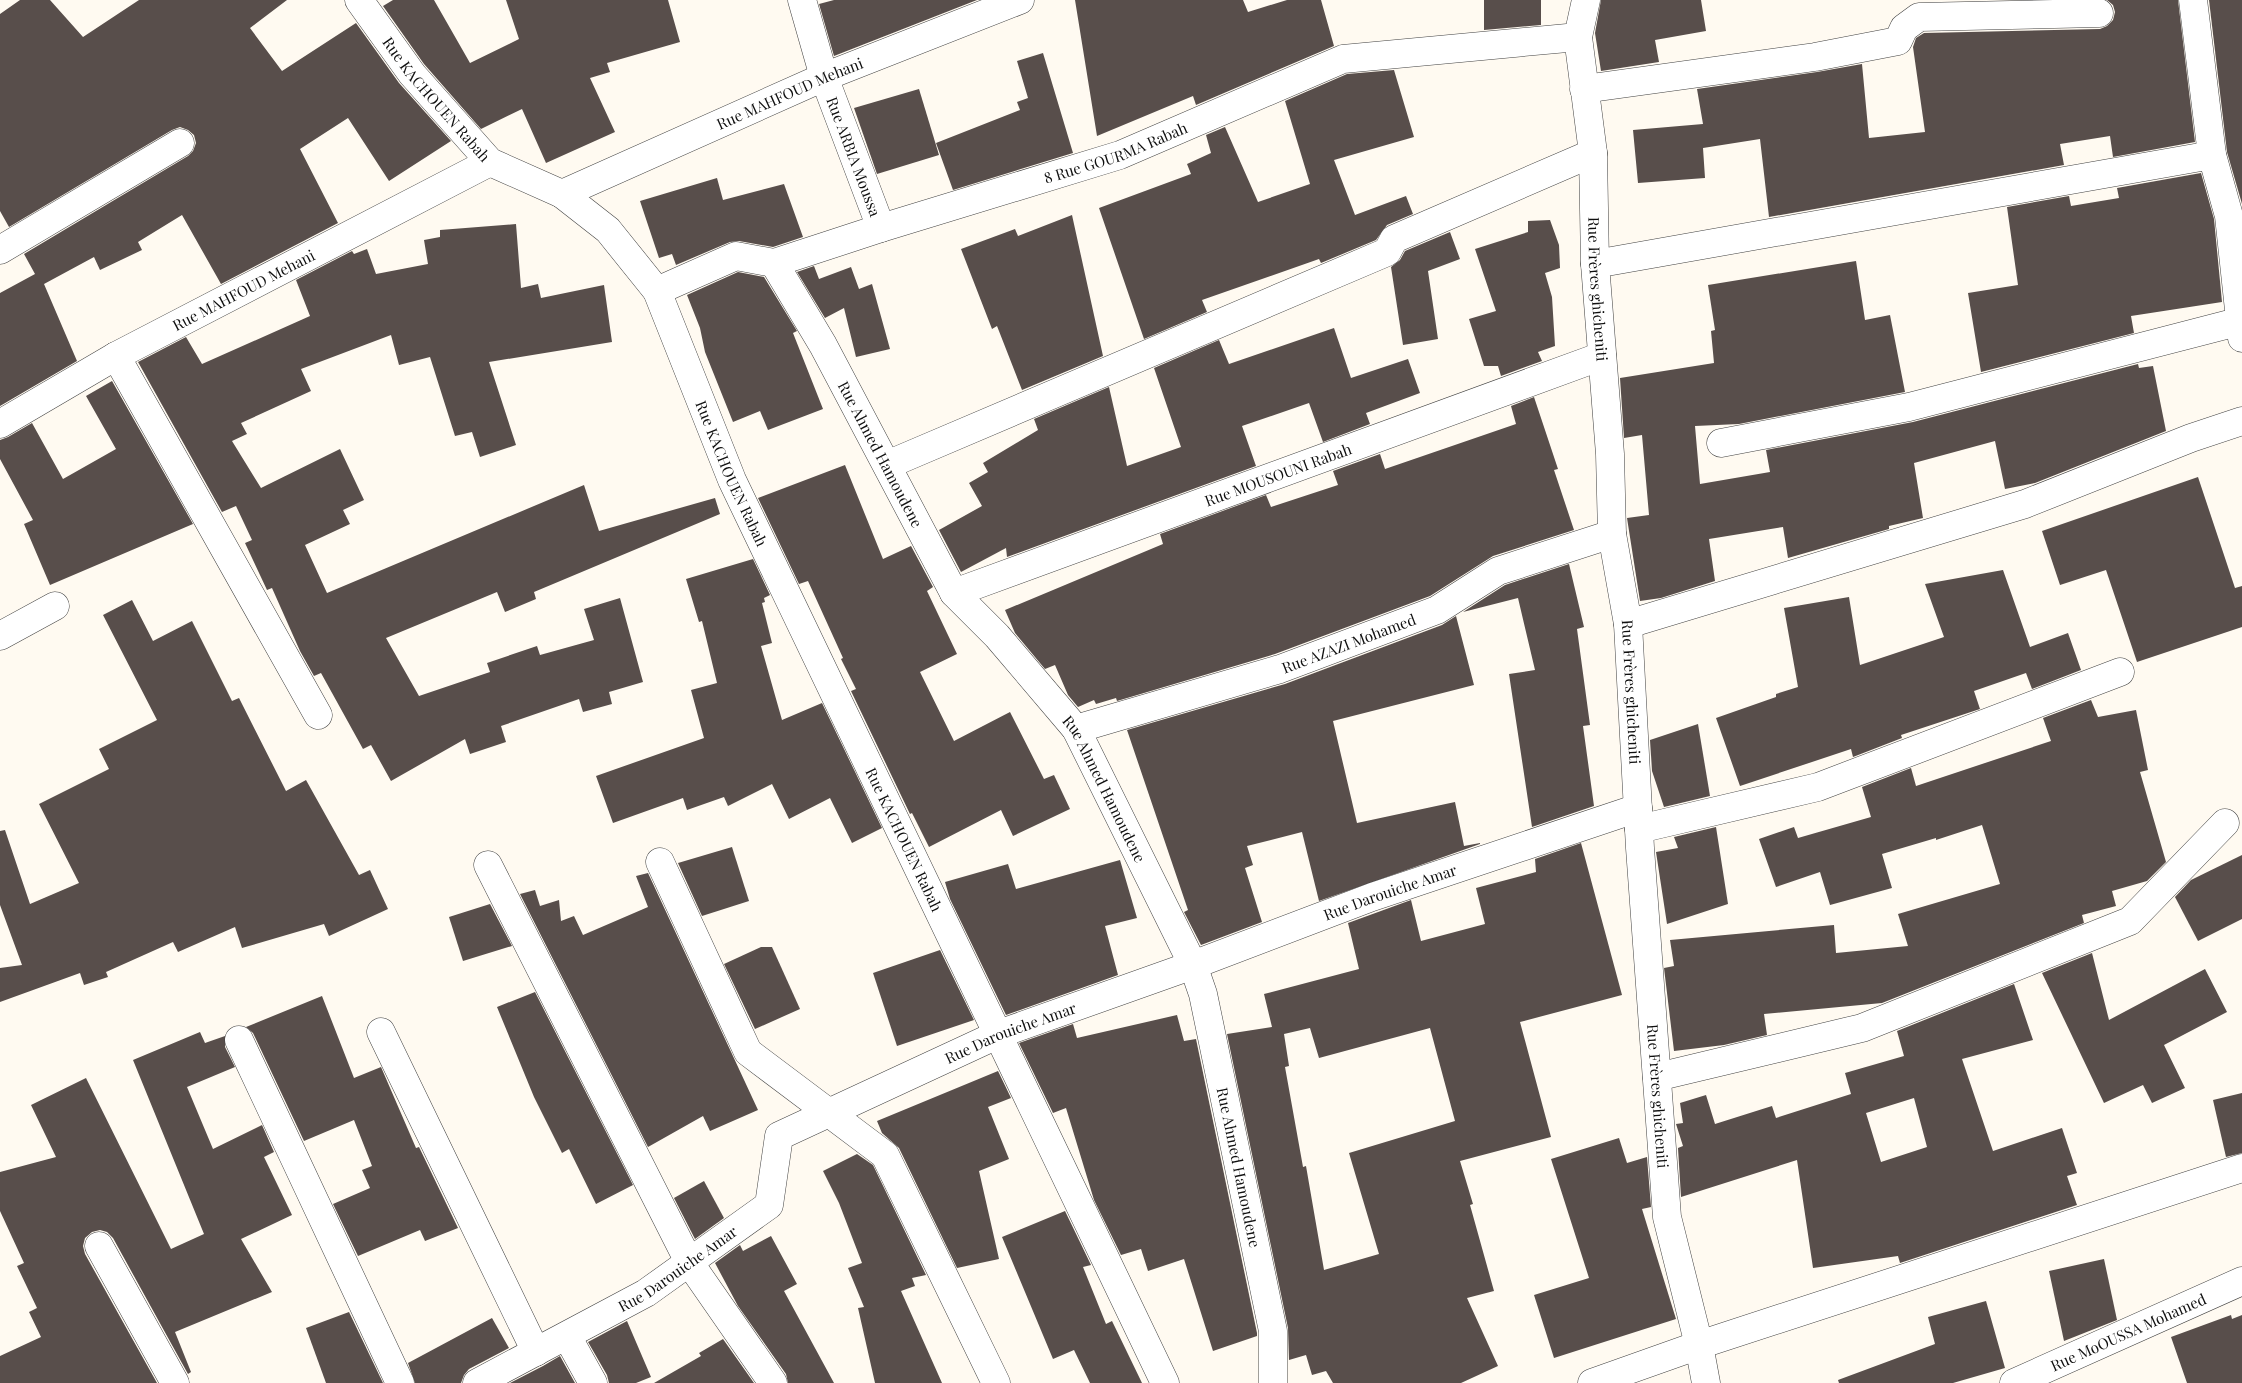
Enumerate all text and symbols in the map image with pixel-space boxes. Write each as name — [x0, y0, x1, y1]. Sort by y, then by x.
street label: Rue KACHOUEN Rabah — [378, 33, 495, 166]
street label: Rue MAHFOUD Mehani — [713, 53, 866, 134]
street label: Rue ARBIA Moussa — [822, 94, 886, 220]
street label: 8 Rue GOURMA Rabah — [1041, 117, 1190, 188]
street label: Rue Frères ghicheniti — [1584, 217, 1613, 363]
street label: Rue MAHFOUD Mehani — [169, 244, 319, 335]
street label: Rue Ahmed Hamoudene — [834, 377, 928, 531]
street label: Rue KACHOUEN Rabah — [691, 397, 772, 550]
street label: Rue MOUSOUNI Rabah — [1202, 438, 1354, 510]
street label: Rue AZAZI Mohamed — [1279, 609, 1419, 677]
street label: Rue Frères ghicheniti — [1618, 619, 1646, 765]
street label: Rue Ahmed Hamoudene — [1058, 711, 1151, 866]
street label: Rue KACHOUEN Rabah — [861, 764, 947, 915]
street label: Rue Darouiche Amar — [1321, 859, 1459, 925]
street label: Rue Darouiche Amar — [941, 997, 1079, 1068]
street label: Rue Frères ghicheniti — [1643, 1023, 1673, 1170]
street label: Rue Ahmed Hamoudene — [1213, 1086, 1265, 1249]
street label: Rue Darouiche Amar — [615, 1221, 741, 1316]
street label: Rue MoOUSSA Mohamed — [2047, 1288, 2209, 1375]

